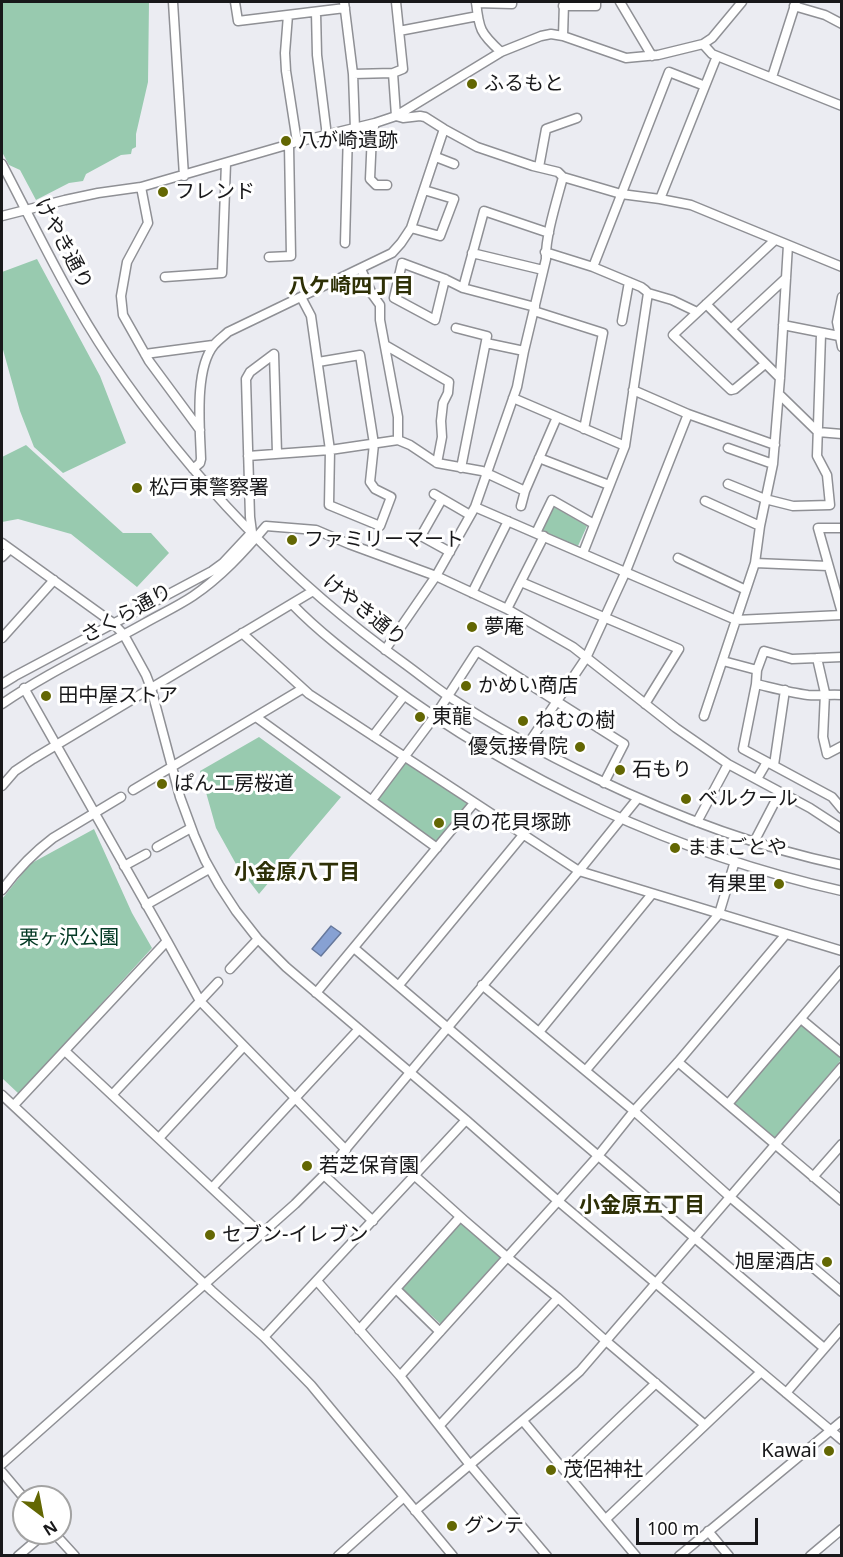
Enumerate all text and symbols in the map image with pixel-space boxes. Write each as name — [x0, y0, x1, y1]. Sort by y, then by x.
place label: ふるもと — [484, 72, 564, 96]
marker: ふるもと — [465, 77, 479, 91]
place label: 八が崎遺跡 — [298, 129, 398, 153]
marker: 八が崎遺跡 — [279, 134, 293, 148]
place label: フレンド — [175, 180, 255, 204]
marker: フレンド — [156, 185, 170, 199]
street label: けやき通り — [29, 194, 97, 294]
district label: 八ケ崎四丁目 — [288, 274, 414, 300]
place label: 松戸東警察署 — [149, 476, 269, 500]
marker: 松戸東警察署 — [130, 481, 144, 495]
place label: ファミリーマート — [304, 528, 464, 552]
marker: ファミリーマート — [285, 533, 299, 547]
street label: けやき通り — [318, 570, 410, 652]
street label: さくら通り — [77, 579, 177, 649]
place label: 夢庵 — [484, 615, 524, 639]
marker: 夢庵 — [465, 620, 479, 634]
place label: かめい商店 — [478, 674, 578, 698]
marker: かめい商店 — [459, 679, 473, 693]
place label: 田中屋ストア — [58, 684, 178, 708]
marker: 田中屋ストア — [39, 689, 53, 703]
place label: 東龍 — [432, 705, 472, 729]
place label: ねむの樹 — [535, 709, 615, 733]
marker: 東龍 — [413, 710, 427, 724]
marker: ねむの樹 — [516, 714, 530, 728]
place label: 優気接骨院 — [468, 735, 568, 759]
marker: 優気接骨院 — [573, 740, 587, 754]
place label: 石もり — [632, 758, 692, 782]
marker: 石もり — [613, 763, 627, 777]
place label: ぱん工房桜道 — [174, 772, 294, 796]
marker: ぱん工房桜道 — [155, 777, 169, 791]
place label: ベルクール — [698, 787, 798, 811]
marker: ベルクール — [679, 792, 693, 806]
place label: 貝の花貝塚跡 — [451, 811, 571, 835]
marker: 貝の花貝塚跡 — [432, 816, 446, 830]
place label: ままごとや — [687, 836, 787, 860]
marker: ままごとや — [668, 841, 682, 855]
district label: 小金原八丁目 — [234, 860, 360, 886]
place label: 有果里 — [707, 872, 767, 896]
marker: 有果里 — [772, 877, 786, 891]
park label: 栗ヶ沢公園 — [19, 926, 119, 950]
place label: 若芝保育園 — [319, 1154, 419, 1178]
marker: 若芝保育園 — [300, 1159, 314, 1173]
district label: 小金原五丁目 — [579, 1193, 705, 1219]
place label: セブン-イレブン — [222, 1223, 368, 1247]
marker: セブン-イレブン — [203, 1228, 217, 1242]
place label: 旭屋酒店 — [735, 1250, 815, 1274]
marker: 旭屋酒店 — [820, 1255, 834, 1269]
place label: Kawai — [761, 1439, 817, 1463]
marker: Kawai — [822, 1444, 836, 1458]
place label: 茂侶神社 — [563, 1458, 643, 1482]
marker: 茂侶神社 — [544, 1463, 558, 1477]
north arrow — [12, 1485, 72, 1545]
scale bar — [639, 1506, 760, 1544]
place label: グンテ — [464, 1514, 524, 1538]
text: N — [39, 1516, 62, 1541]
text: 100 m — [647, 1516, 699, 1540]
marker: グンテ — [445, 1519, 459, 1533]

